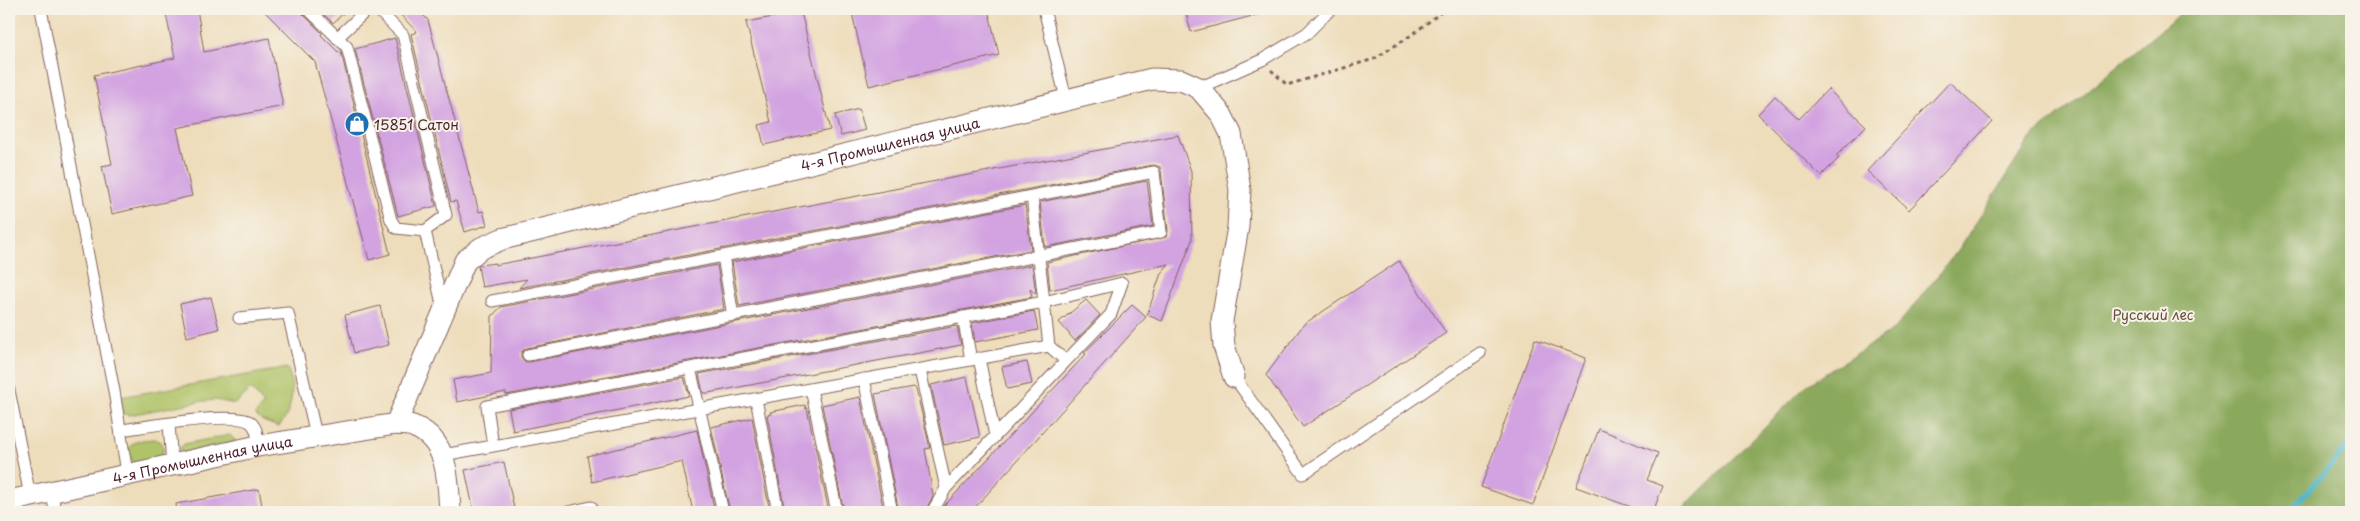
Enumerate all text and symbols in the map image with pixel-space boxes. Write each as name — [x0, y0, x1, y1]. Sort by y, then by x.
shop icon: 15851 Сатон — [344, 111, 370, 137]
street label: 4-я Промышленная улица — [798, 111, 982, 176]
place label: 15851 Сатон — [374, 114, 459, 135]
park label: Русский лес — [2113, 304, 2194, 325]
street label: 4-я Промышленная улица — [110, 430, 294, 488]

